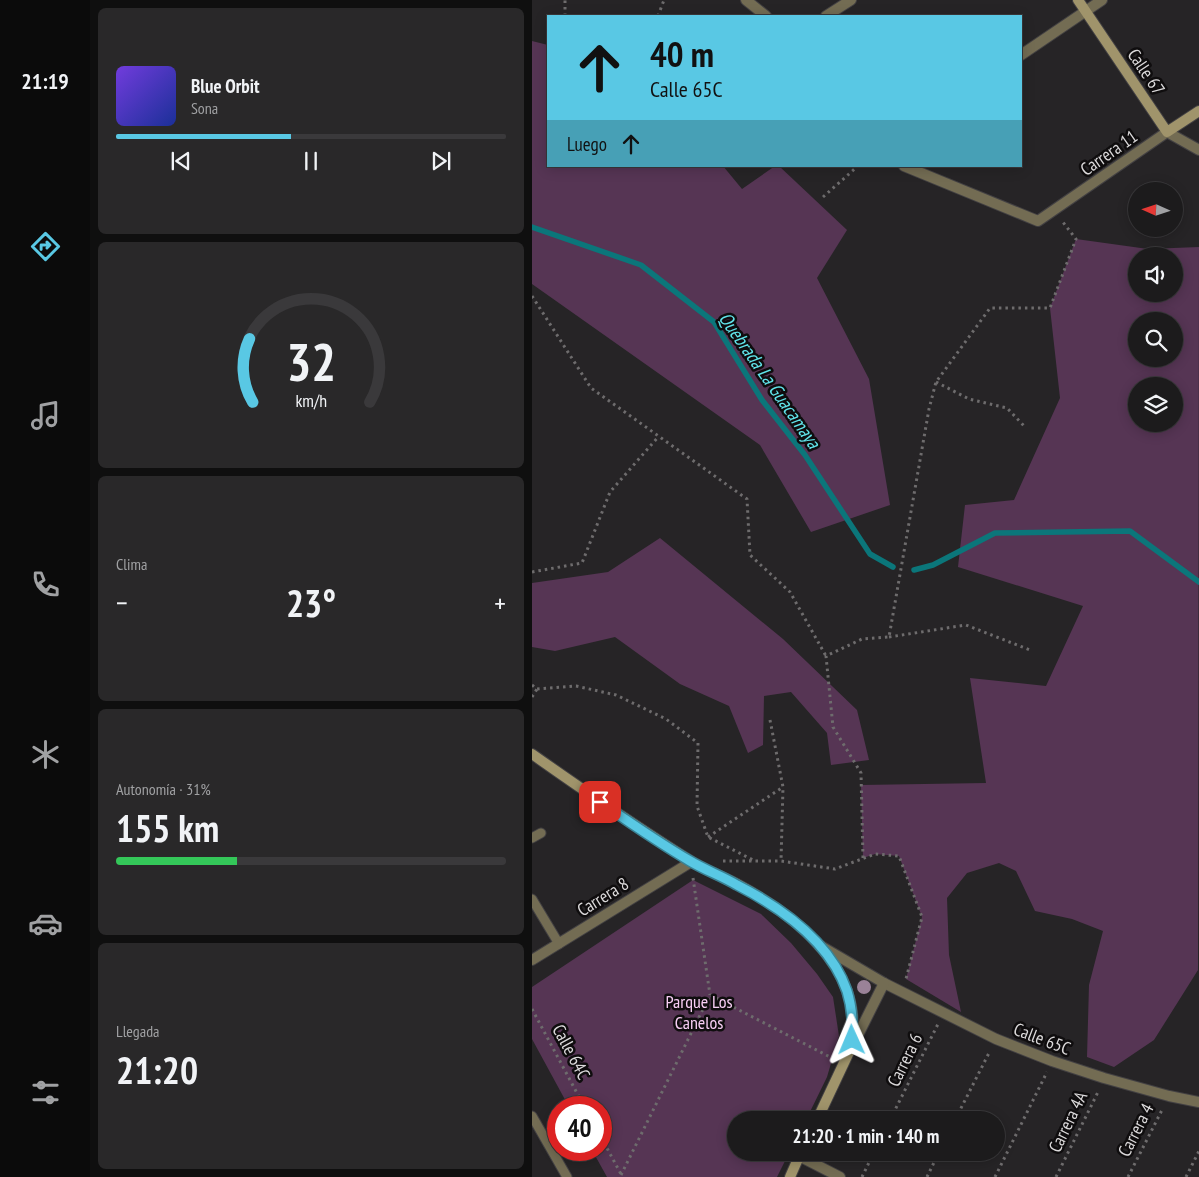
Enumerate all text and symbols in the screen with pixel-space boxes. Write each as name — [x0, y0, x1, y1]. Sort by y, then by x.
text: 40 m — [650, 31, 714, 77]
icon: ahead — [567, 35, 632, 100]
street label: Calle 67 — [1123, 44, 1170, 99]
text: 21:19 — [21, 67, 69, 95]
text: Blue Orbit — [191, 74, 260, 98]
text: Calle 65C — [650, 75, 722, 103]
text: Sona — [191, 98, 218, 118]
street label: Carrera 11 — [1076, 125, 1142, 181]
icon: ahead — [617, 130, 645, 158]
text: Luego — [567, 132, 607, 156]
icon: previous — [167, 147, 195, 175]
icon: pause — [297, 147, 325, 175]
icon: next — [427, 147, 455, 175]
north arrow — [1128, 182, 1183, 238]
map controls — [1128, 182, 1183, 432]
icon: directions — [28, 229, 63, 264]
button: sound — [1128, 247, 1183, 302]
water label: Quebrada La Guacamaya — [714, 307, 827, 454]
button: search — [1128, 312, 1183, 367]
text: 32 — [286, 328, 336, 395]
button: layers — [1128, 377, 1183, 432]
text: km/h — [295, 389, 327, 412]
icon: music — [28, 398, 63, 433]
text: Clima — [116, 554, 147, 574]
icon: phone — [28, 567, 63, 602]
text: 23° — [286, 578, 336, 627]
text: − — [116, 584, 128, 621]
text: + — [494, 584, 506, 621]
icon: climate — [28, 737, 63, 772]
text: Autonomía · 31% — [116, 779, 211, 799]
pin — [579, 781, 621, 823]
icon: arrive — [586, 788, 614, 816]
text: 155 km — [116, 803, 219, 852]
street label: Carrera 8 — [573, 872, 633, 921]
icon: car — [28, 906, 63, 941]
park label: Parque Los Canelos — [665, 990, 733, 1034]
position arrow — [825, 1013, 877, 1065]
street label: Calle 65C — [1010, 1017, 1074, 1060]
street label: Calle 64C — [547, 1020, 596, 1083]
text: Llegada — [116, 1021, 160, 1041]
street label: Carrera 6 — [882, 1029, 927, 1090]
text: 21:20 — [116, 1045, 198, 1094]
icon: filters — [28, 1075, 63, 1110]
street label: Carrera 4A — [1043, 1087, 1092, 1156]
speed limit sign: 40 — [547, 1096, 612, 1161]
street label: Carrera 4 — [1112, 1099, 1159, 1160]
text: 21:20 · 1 min · 140 m — [793, 1124, 939, 1148]

